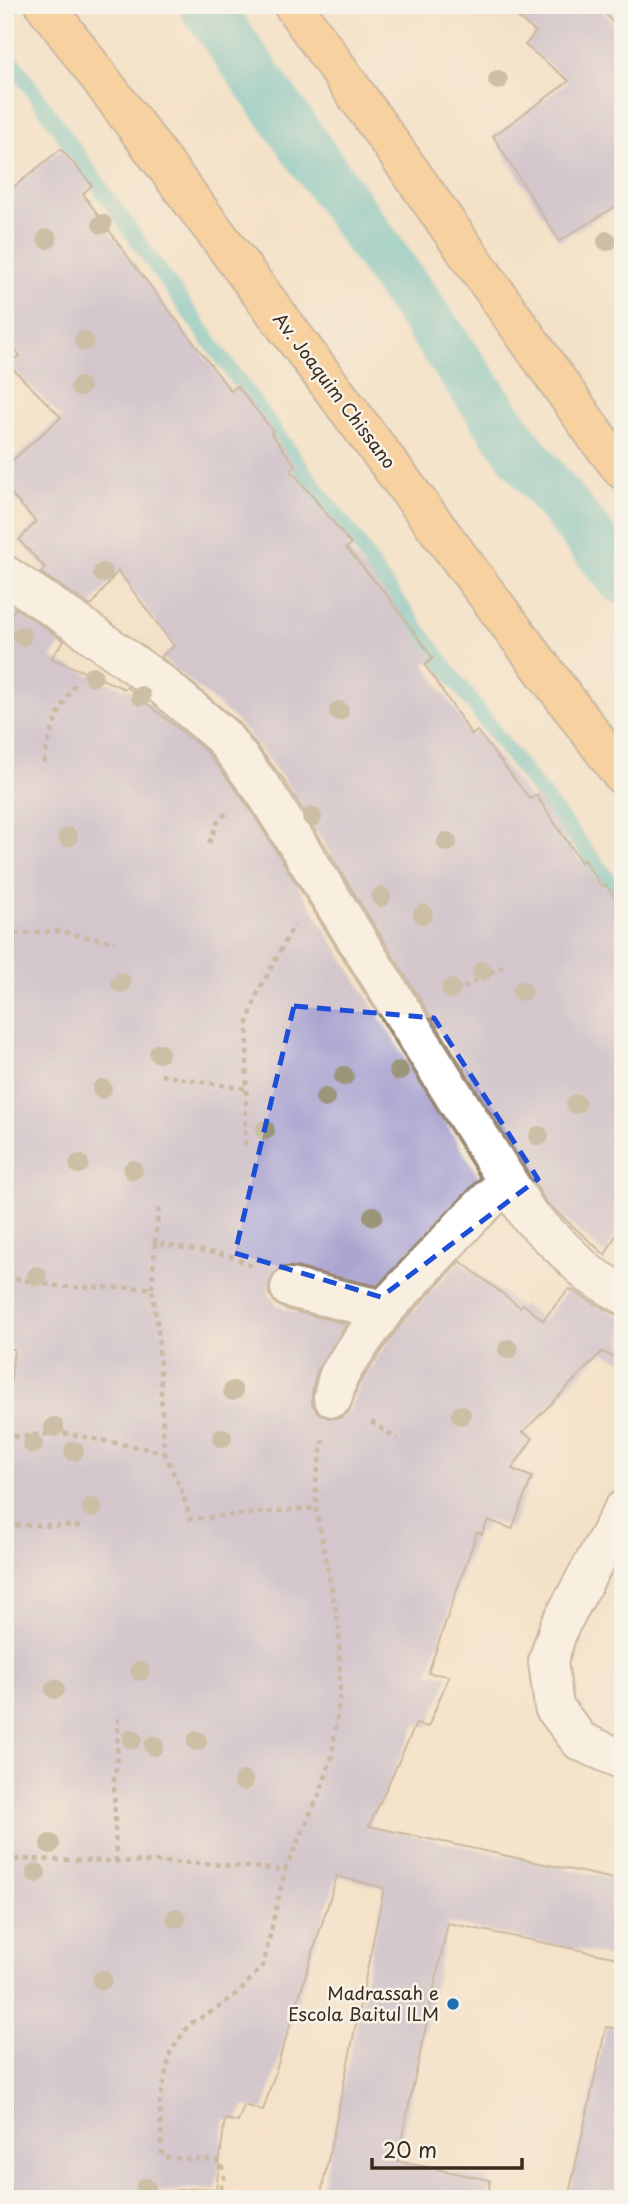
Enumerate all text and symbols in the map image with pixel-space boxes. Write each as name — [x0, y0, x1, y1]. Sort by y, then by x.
street label: Av. Joaquim Chissano — [267, 306, 403, 474]
place label: Madrassah e Escola Baitul ILM — [288, 1979, 439, 2027]
marker: Madrassah e Escola Baitul ILM — [445, 1996, 461, 2012]
scale bar — [372, 2127, 523, 2171]
text: 20 m — [383, 2133, 437, 2165]

